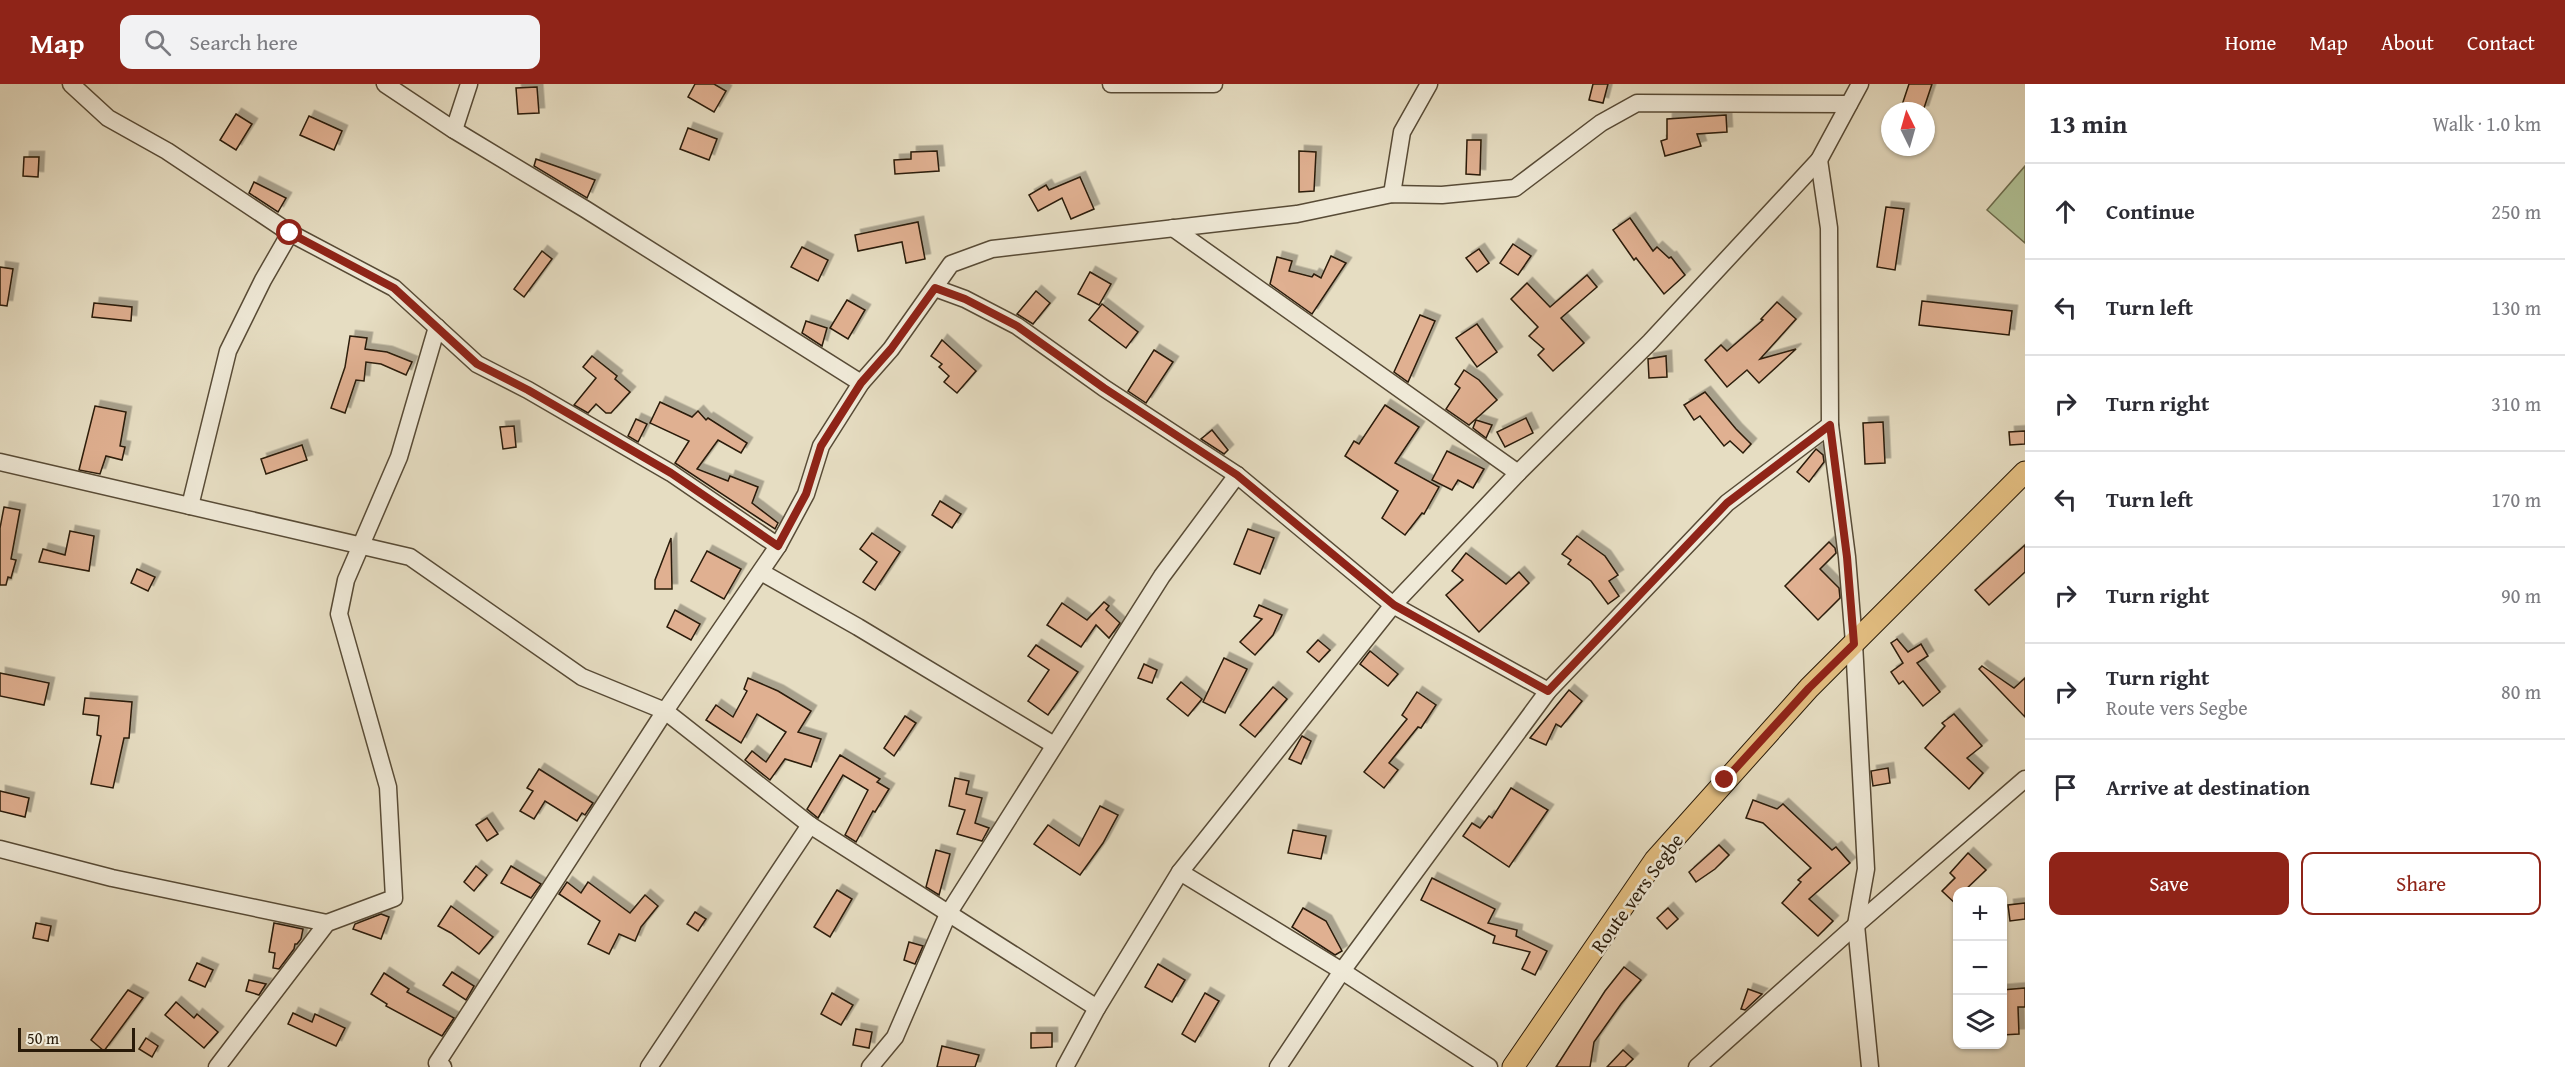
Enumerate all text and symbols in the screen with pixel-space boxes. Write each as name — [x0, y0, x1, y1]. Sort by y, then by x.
search box — [120, 15, 540, 69]
text: Map — [30, 22, 84, 63]
icon: search — [141, 26, 174, 59]
text: Search here — [189, 26, 298, 58]
text: Home — [2225, 27, 2276, 58]
text: Map — [2309, 27, 2348, 58]
text: About — [2381, 27, 2434, 58]
text: Contact — [2467, 27, 2535, 58]
north arrow — [1881, 102, 1935, 156]
text: 13 min — [2049, 104, 2127, 143]
text: Walk · 1.0 km — [2432, 109, 2541, 138]
icon: ahead — [2049, 195, 2082, 228]
text: Continue — [2106, 195, 2195, 227]
text: 250 m — [2491, 197, 2541, 226]
route start — [276, 219, 302, 245]
icon: left — [2049, 291, 2082, 324]
text: Turn left — [2106, 291, 2193, 323]
text: 130 m — [2491, 293, 2541, 322]
icon: right — [2049, 387, 2082, 420]
text: Turn right — [2106, 387, 2209, 419]
text: 310 m — [2491, 389, 2541, 418]
icon: left — [2049, 483, 2082, 516]
text: Turn left — [2106, 483, 2193, 515]
text: 170 m — [2491, 485, 2541, 514]
icon: right — [2049, 579, 2082, 612]
text: Turn right — [2106, 579, 2209, 611]
text: 90 m — [2501, 581, 2541, 610]
text: Turn right — [2106, 661, 2209, 693]
icon: right — [2049, 675, 2082, 708]
text: 80 m — [2501, 677, 2541, 706]
text: Route vers Segbe — [2106, 693, 2248, 722]
route end — [1711, 766, 1737, 792]
icon: arrive — [2049, 771, 2082, 804]
text: Arrive at destination — [2106, 771, 2310, 803]
street label: Route vers Segbe — [1583, 827, 1690, 959]
button: Save — [2049, 852, 2289, 915]
button: Share — [2301, 852, 2541, 915]
map controls — [1953, 887, 2007, 1049]
button: + — [1953, 887, 2007, 941]
button: − — [1953, 941, 2007, 995]
button: layers — [1953, 995, 2007, 1049]
scale bar — [18, 1025, 135, 1052]
text: 50 m — [27, 1026, 59, 1050]

